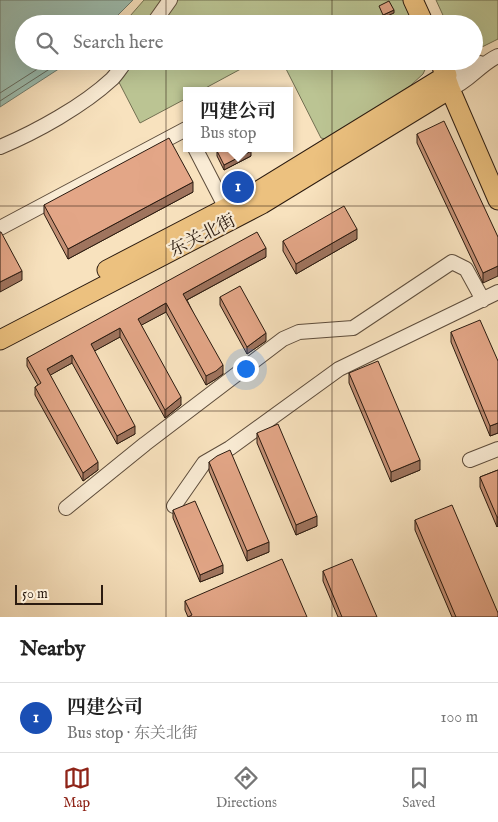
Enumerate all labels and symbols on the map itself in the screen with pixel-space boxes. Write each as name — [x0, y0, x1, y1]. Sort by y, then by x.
pin: 1 — [222, 168, 254, 206]
street label: 东关北街 — [165, 210, 240, 263]
your location — [233, 356, 259, 382]
scale bar — [15, 582, 102, 605]

